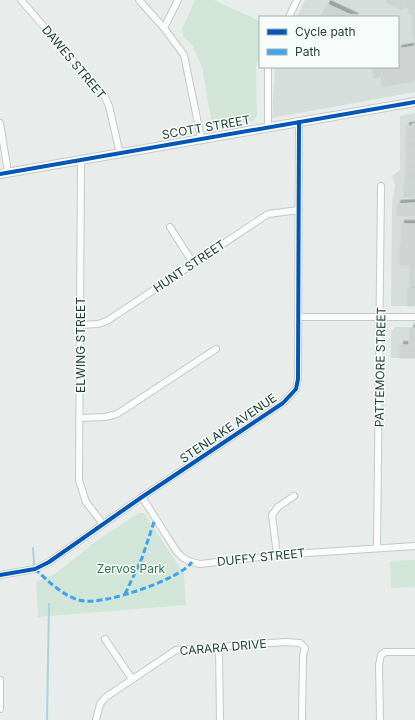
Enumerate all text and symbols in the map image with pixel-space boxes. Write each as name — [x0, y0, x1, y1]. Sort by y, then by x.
legend — [259, 16, 399, 68]
street label: DAWES STREET — [39, 22, 109, 102]
text: Cycle path — [295, 24, 356, 39]
text: Path — [295, 44, 320, 59]
street label: SCOTT STREET — [161, 112, 252, 142]
street label: HUNT STREET — [150, 236, 228, 296]
street label: ELWING STREET — [73, 297, 88, 393]
street label: PATTEMORE STREET — [371, 306, 389, 427]
street label: STENLAKE AVENUE — [177, 390, 279, 466]
street label: DUFFY STREET — [216, 545, 306, 569]
park label: Zervos Park — [97, 561, 166, 576]
street label: CARARA DRIVE — [179, 636, 267, 658]

